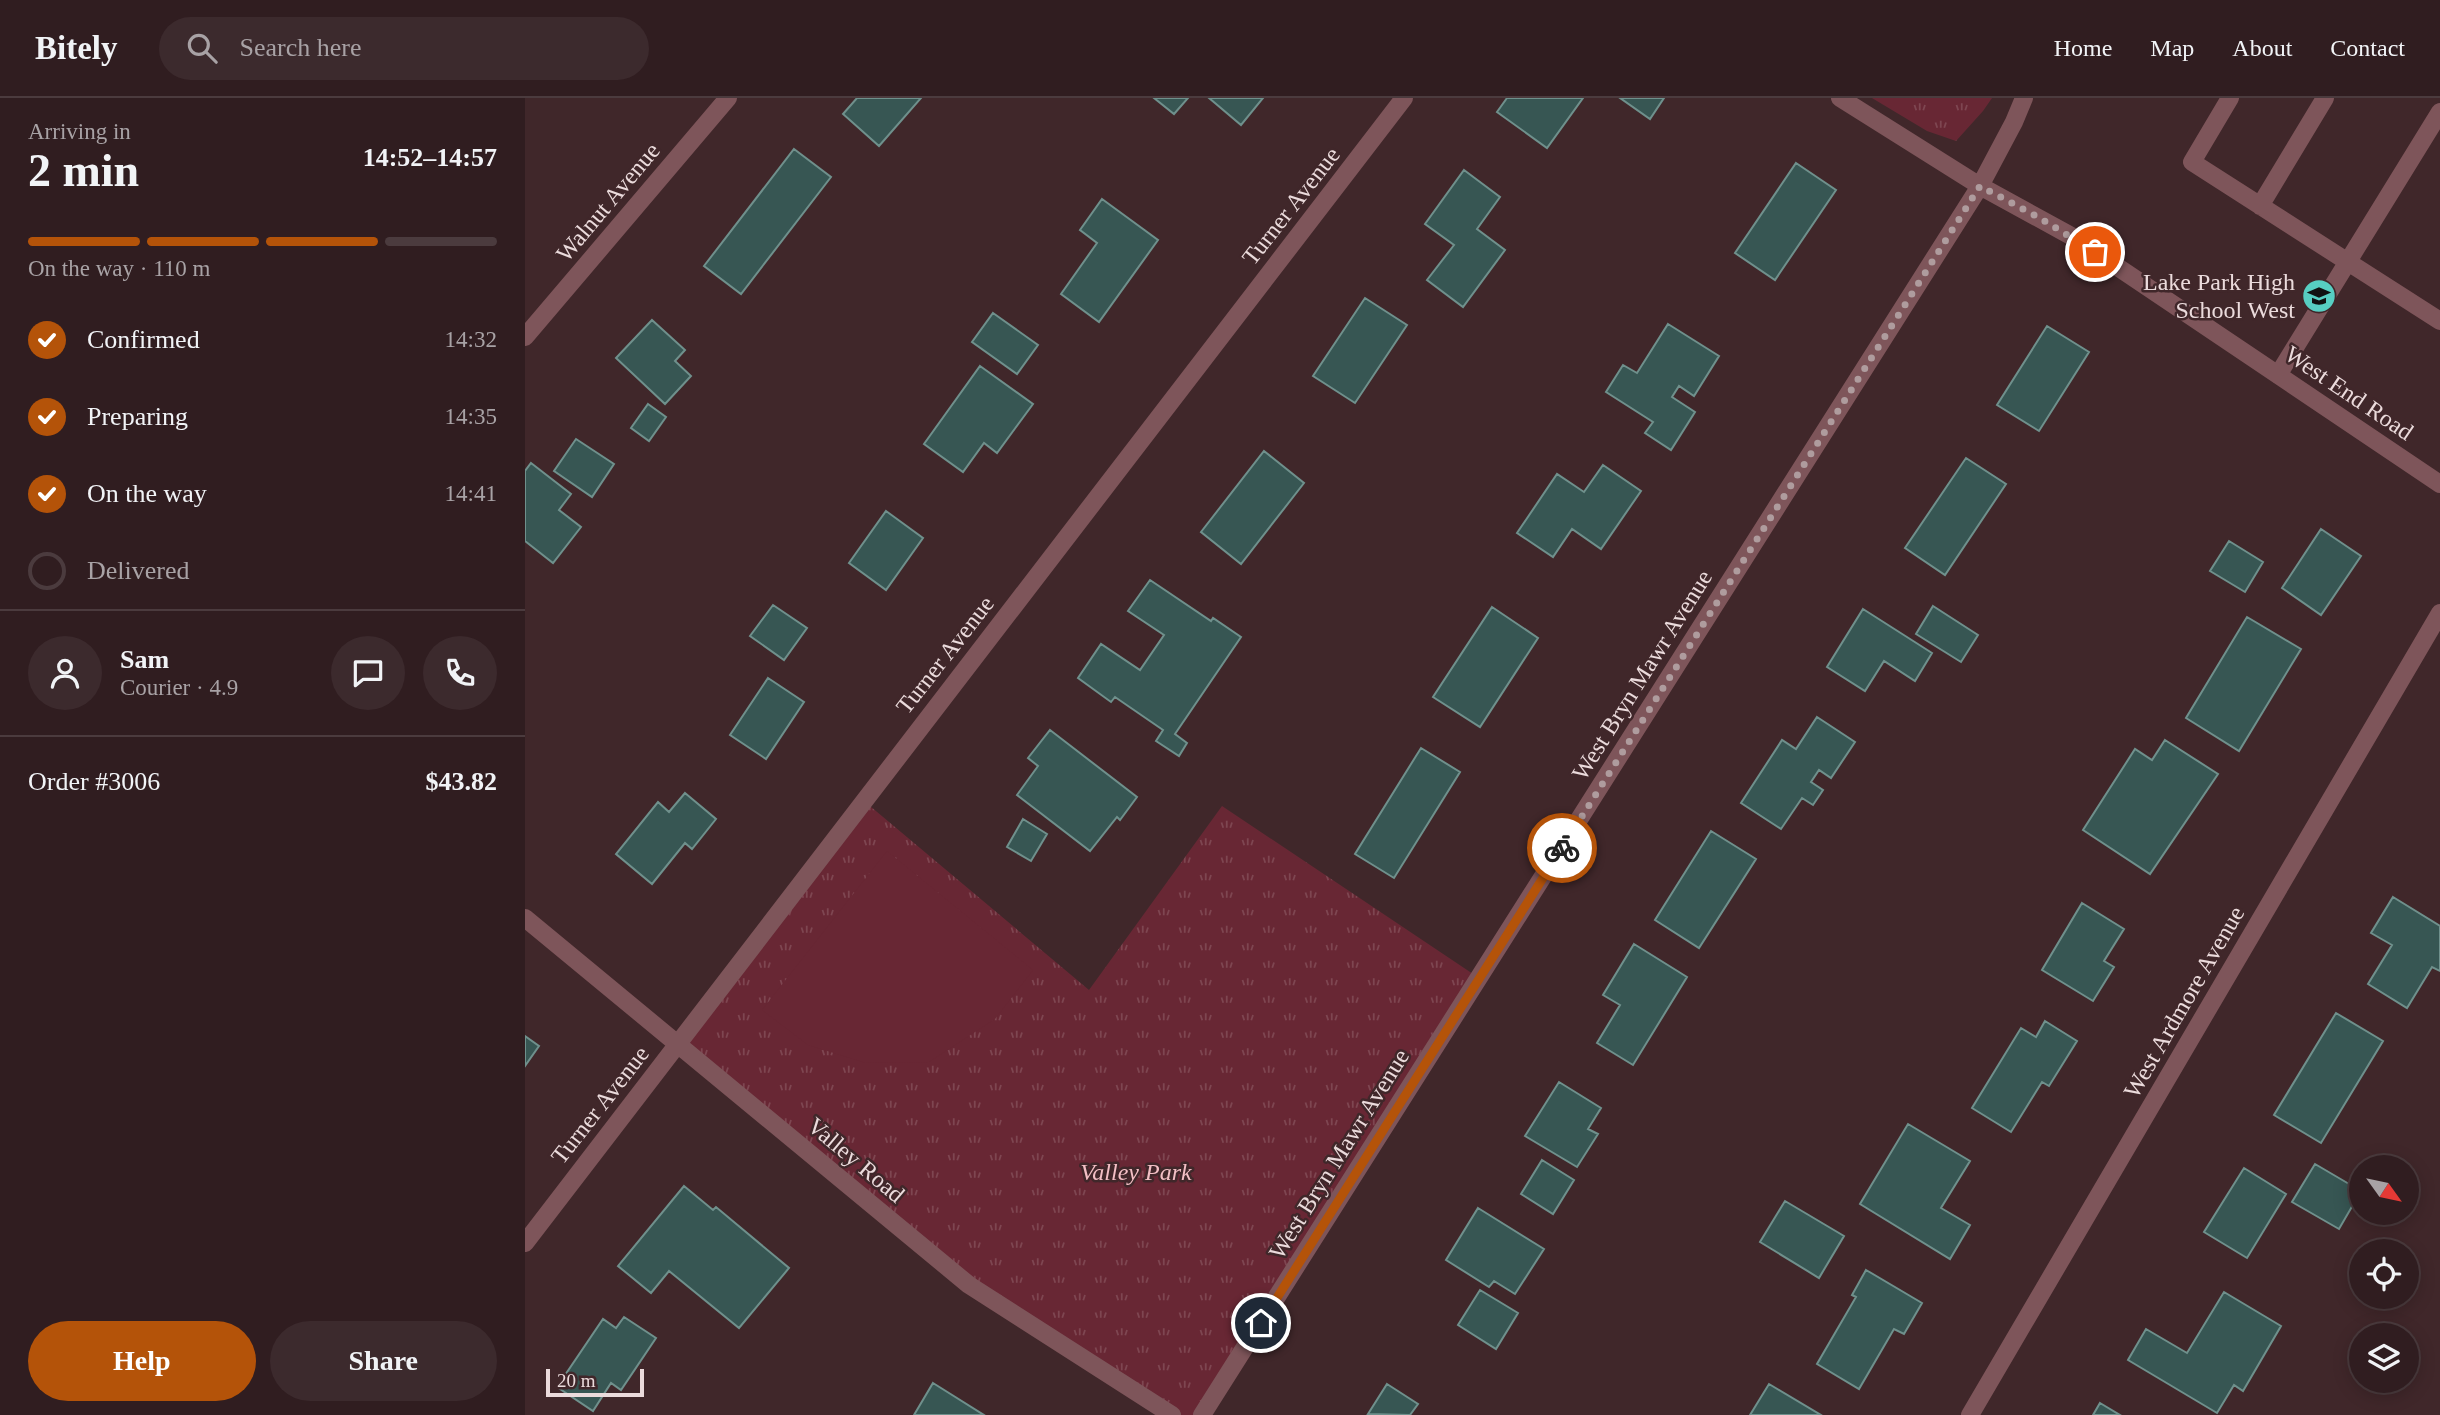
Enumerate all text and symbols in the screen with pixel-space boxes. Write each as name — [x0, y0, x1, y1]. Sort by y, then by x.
search box — [159, 17, 649, 80]
icon: search — [183, 29, 221, 67]
text: Bitely — [35, 30, 117, 66]
text: Search here — [239, 33, 361, 62]
text: Home — [2054, 35, 2112, 61]
text: Map — [2150, 35, 2194, 61]
text: About — [2232, 35, 2292, 61]
text: Contact — [2330, 35, 2405, 61]
text: Arriving in — [28, 119, 131, 144]
street label: Walnut Avenue — [551, 138, 665, 266]
street label: Turner Avenue — [1237, 142, 1345, 270]
text: 14:52–14:57 — [363, 143, 497, 172]
text: 2 min — [28, 145, 139, 196]
pin — [2065, 222, 2125, 282]
icon: bag — [2076, 233, 2114, 271]
text: On the way · 110 m — [28, 256, 210, 281]
place label: Lake Park High School West — [2143, 269, 2295, 323]
school or university icon: Lake Park High School West — [2300, 277, 2338, 315]
icon: check — [28, 321, 66, 359]
text: Confirmed — [87, 325, 200, 354]
text: 14:32 — [445, 327, 497, 352]
street label: West End Road — [2280, 341, 2418, 445]
icon: check — [28, 398, 66, 436]
text: Preparing — [87, 402, 188, 431]
text: 14:35 — [445, 404, 497, 429]
icon: check — [28, 475, 66, 513]
text: On the way — [87, 479, 207, 508]
text: 14:41 — [445, 481, 497, 506]
text: Delivered — [87, 556, 190, 585]
street label: West Bryn Mawr Avenue — [1567, 565, 1717, 785]
street label: Turner Avenue — [891, 591, 999, 719]
button: person — [28, 636, 102, 710]
button: chat — [331, 636, 405, 710]
button: phone — [423, 636, 497, 710]
text: Sam — [120, 645, 169, 674]
text: Courier · 4.9 — [120, 675, 238, 700]
text: Order #3006 — [28, 767, 160, 796]
text: $43.82 — [426, 767, 497, 796]
courier — [1527, 813, 1597, 883]
icon: bike — [1543, 829, 1581, 867]
street label: West Ardmore Avenue — [2119, 902, 2249, 1102]
street label: Turner Avenue — [546, 1041, 654, 1169]
street label: West Bryn Mawr Avenue — [1264, 1044, 1414, 1264]
street label: Valley Road — [802, 1112, 910, 1208]
north arrow — [2349, 1155, 2419, 1225]
map controls — [2349, 1155, 2419, 1393]
park label: Valley Park — [1080, 1159, 1192, 1185]
button: locate — [2349, 1239, 2419, 1309]
pin — [1231, 1293, 1291, 1353]
icon: home — [1242, 1304, 1280, 1342]
button: Help — [28, 1321, 256, 1401]
button: Share — [270, 1321, 497, 1401]
button: layers — [2349, 1323, 2419, 1393]
scale bar — [546, 1366, 644, 1398]
text: 20 m — [557, 1370, 596, 1391]

